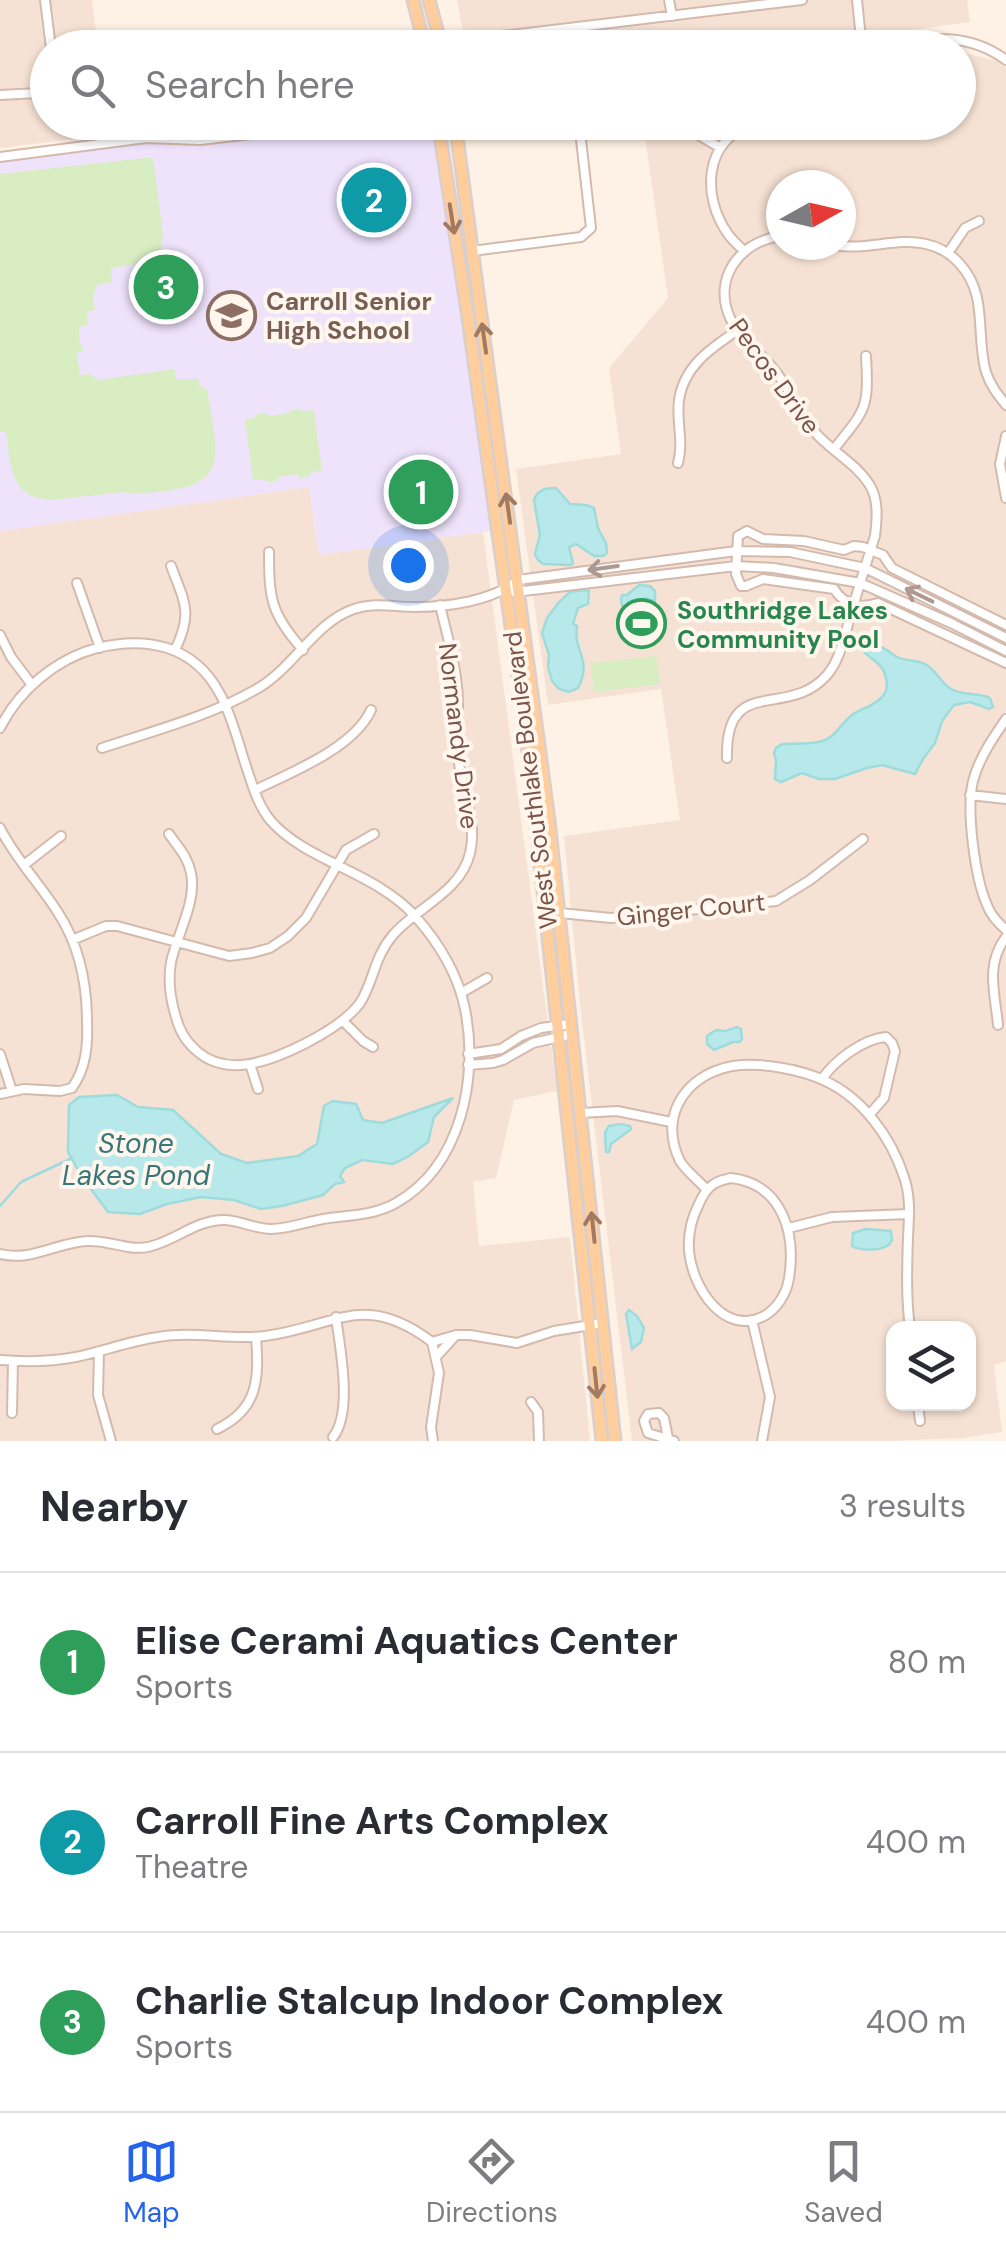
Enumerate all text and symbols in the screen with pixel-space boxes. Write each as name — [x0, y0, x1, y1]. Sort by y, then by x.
search box — [30, 30, 976, 140]
icon: search — [65, 58, 120, 113]
text: Search here — [145, 60, 355, 110]
pin: 2 — [342, 162, 406, 238]
north arrow — [766, 170, 856, 260]
one-way arrow — [443, 202, 462, 235]
pin: 3 — [134, 250, 198, 324]
place label: Carroll Senior High School — [266, 285, 432, 347]
school or university icon: Carroll Senior High School — [205, 289, 257, 341]
street label: Pecos Drive — [721, 312, 828, 441]
one-way arrow — [474, 323, 493, 355]
pin: 1 — [388, 454, 454, 530]
one-way arrow — [498, 492, 516, 524]
your location — [383, 540, 434, 591]
one-way arrow — [587, 560, 620, 578]
one-way arrow — [904, 585, 934, 604]
place label: Southridge Lakes Community Pool — [677, 594, 888, 656]
sports icon: Southridge Lakes Community Pool — [616, 598, 668, 650]
street label: West Southlake Boulevard — [496, 629, 565, 930]
street label: Normandy Drive — [431, 641, 486, 831]
street label: Ginger Court — [615, 885, 767, 934]
water label: Stone Lakes Pond — [62, 1125, 211, 1194]
one-way arrow — [583, 1212, 602, 1244]
map controls — [886, 1321, 976, 1411]
button: layers — [886, 1321, 976, 1411]
one-way arrow — [587, 1366, 606, 1398]
text: Nearby — [40, 1479, 189, 1534]
text: 3 results — [839, 1485, 966, 1527]
text: Elise Cerami Aquatics Center — [135, 1616, 678, 1666]
text: 1 — [67, 1641, 78, 1683]
text: 80 m — [888, 1641, 966, 1683]
text: Sports — [135, 1666, 233, 1708]
text: Carroll Fine Arts Complex — [135, 1796, 609, 1846]
text: 2 — [63, 1821, 82, 1863]
text: 400 m — [866, 1821, 966, 1863]
text: Theatre — [135, 1846, 248, 1888]
text: Charlie Stalcup Indoor Complex — [135, 1976, 724, 2026]
text: 3 — [63, 2001, 82, 2043]
text: 400 m — [866, 2001, 966, 2043]
text: Sports — [135, 2026, 233, 2068]
tab: Map — [123, 2134, 180, 2231]
tab: Directions — [426, 2134, 558, 2231]
tab: Saved — [804, 2134, 883, 2231]

